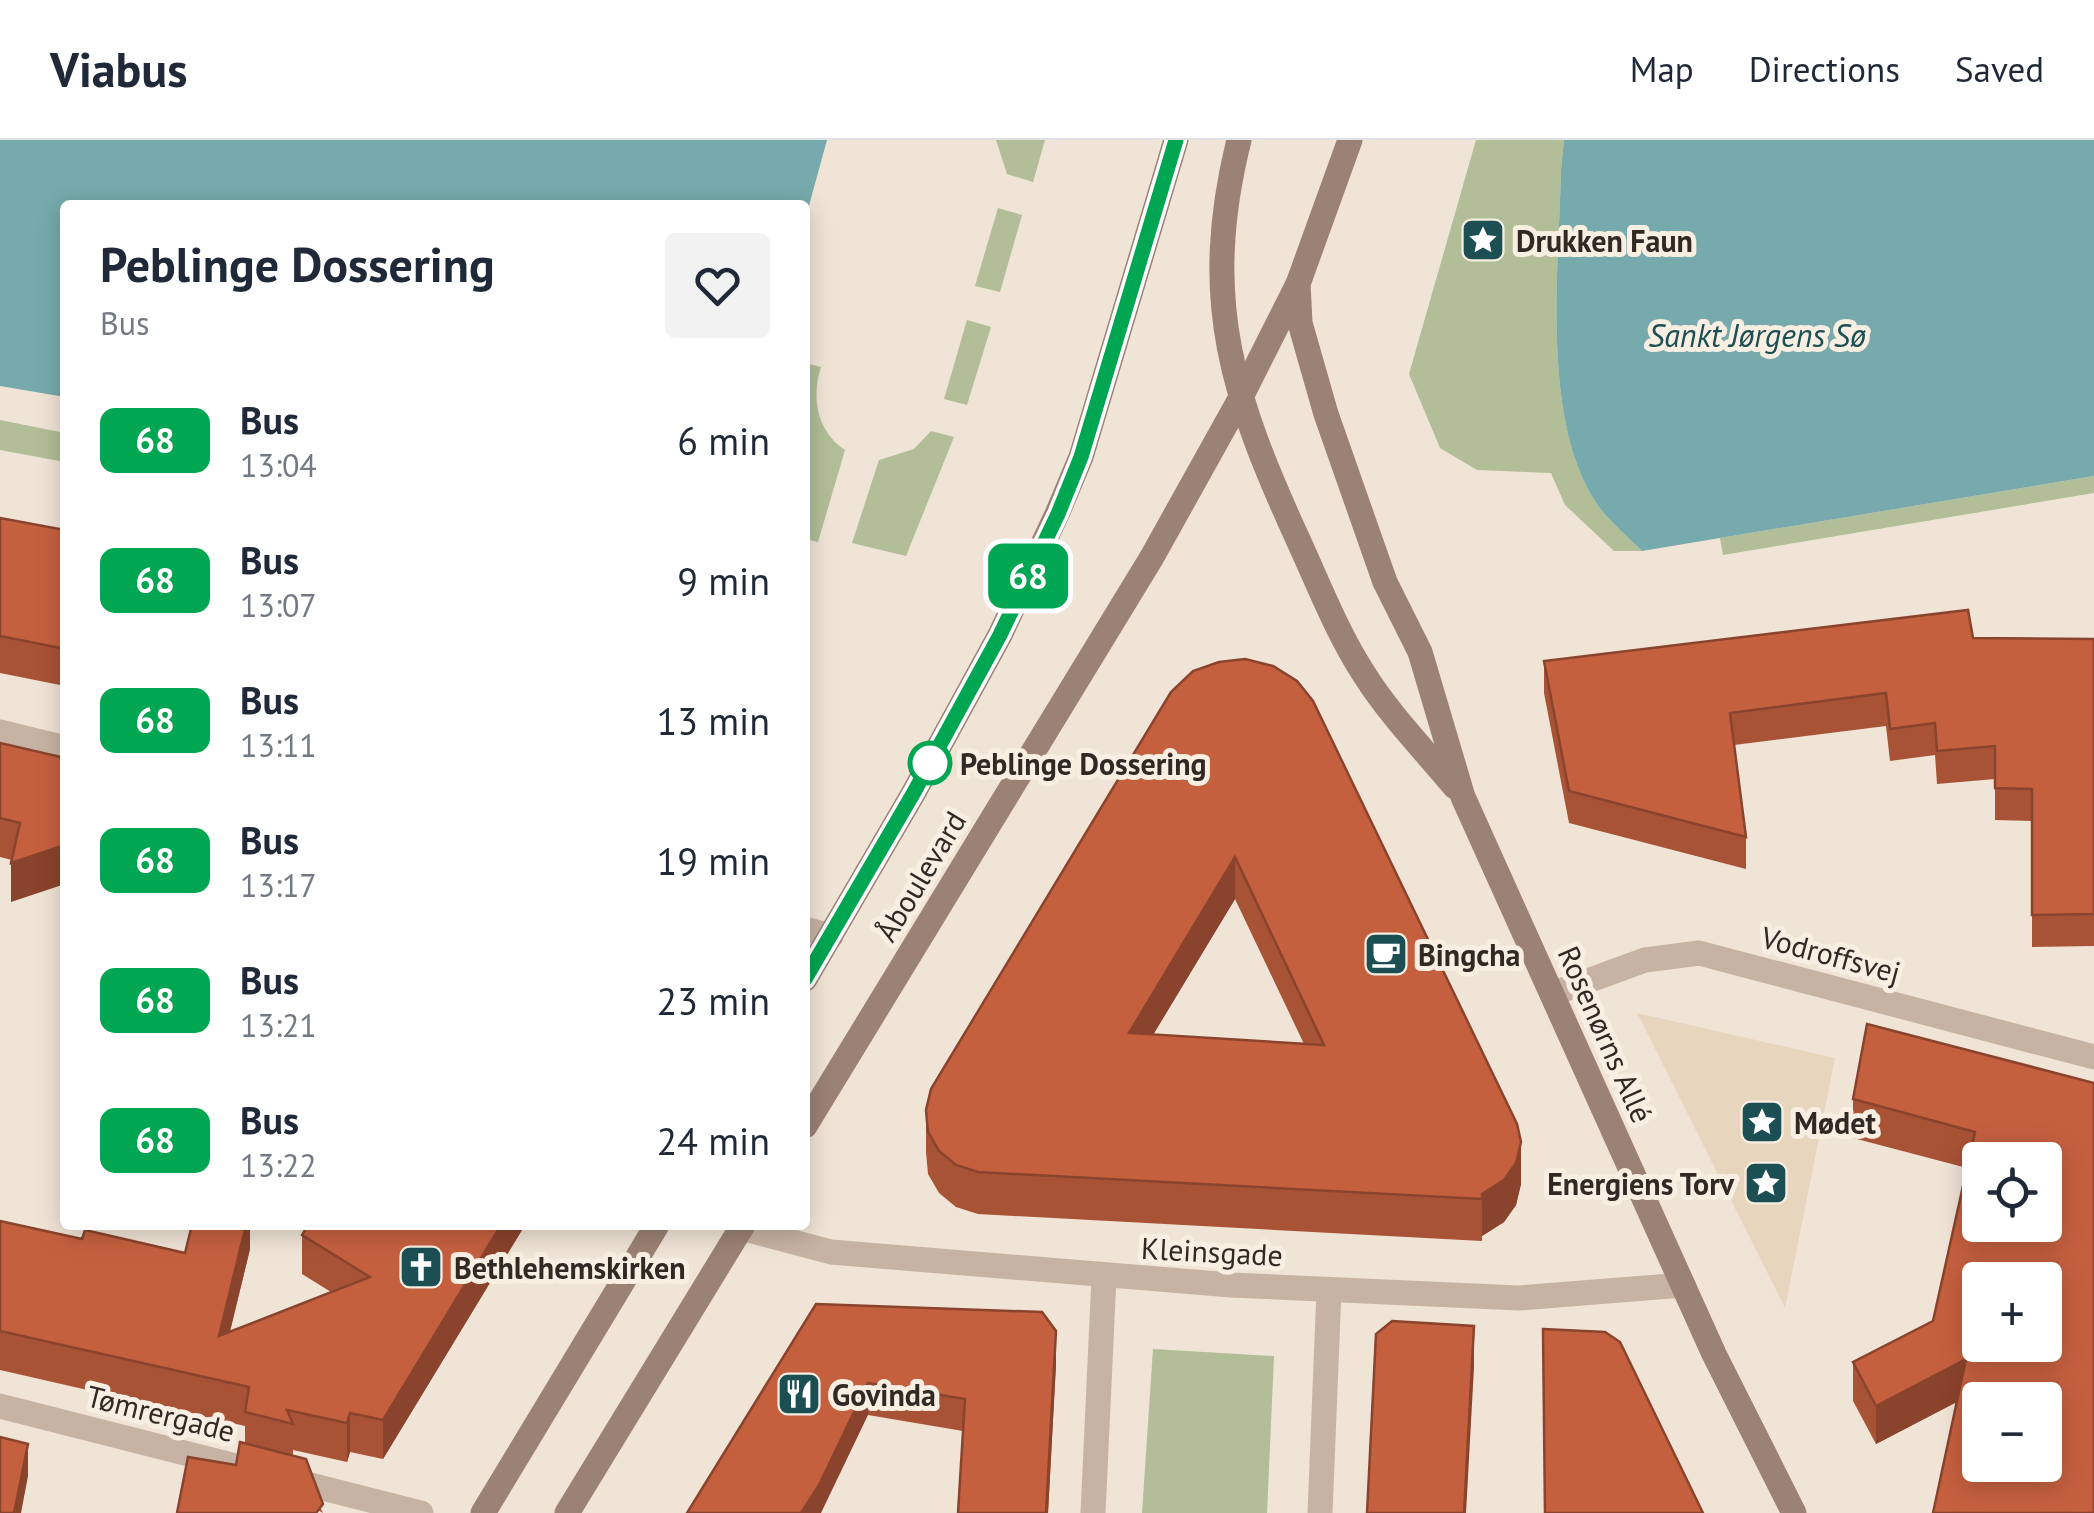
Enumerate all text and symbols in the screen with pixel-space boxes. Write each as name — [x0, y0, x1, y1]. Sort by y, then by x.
text: Viabus — [50, 38, 187, 100]
text: Map — [1630, 46, 1694, 92]
text: Directions — [1749, 46, 1900, 92]
text: Saved — [1955, 46, 2044, 92]
place icon: Drukken Faun — [1460, 217, 1506, 263]
place label: Drukken Faun — [1516, 221, 1693, 260]
text: Peblinge Dossering — [100, 233, 495, 295]
button: heart — [665, 233, 770, 338]
text: Bus — [100, 302, 149, 344]
water label: Sankt Jørgens Sø — [1648, 314, 1866, 356]
text: Bus — [240, 395, 299, 444]
text: 6 min — [677, 416, 770, 465]
text: 68 — [135, 417, 175, 463]
text: 13:04 — [240, 444, 317, 486]
text: Bus — [240, 535, 299, 584]
line badge: 68 — [983, 544, 1073, 608]
text: 68 — [1008, 553, 1048, 599]
text: 9 min — [677, 556, 770, 605]
text: 68 — [135, 557, 175, 603]
text: 13:07 — [240, 584, 317, 626]
text: Bus — [240, 675, 299, 724]
text: 13 min — [657, 696, 770, 745]
text: 68 — [135, 697, 175, 743]
text: 13:11 — [240, 724, 317, 766]
marker: Peblinge Dossering — [909, 742, 951, 784]
place label: Peblinge Dossering — [960, 744, 1207, 783]
street label: Åboulevard — [866, 804, 974, 948]
text: Bus — [240, 815, 299, 864]
text: 19 min — [657, 836, 770, 885]
text: 68 — [135, 837, 175, 883]
text: 13:17 — [240, 864, 317, 906]
street label: Vodroffsvej — [1756, 916, 1905, 991]
cafe icon: Bingcha — [1363, 931, 1409, 977]
place label: Bingcha — [1418, 935, 1520, 974]
street label: Rosenørns Allé — [1550, 940, 1662, 1128]
text: Bus — [240, 955, 299, 1004]
text: 23 min — [657, 976, 770, 1025]
text: 68 — [135, 977, 175, 1023]
text: 13:21 — [240, 1004, 317, 1046]
text: Bus — [240, 1095, 299, 1144]
place icon: Mødet — [1739, 1099, 1785, 1145]
place label: Mødet — [1794, 1103, 1876, 1142]
text: 24 min — [657, 1116, 770, 1165]
text: 68 — [135, 1117, 175, 1163]
map controls — [1962, 1142, 2062, 1482]
button: locate — [1962, 1142, 2062, 1242]
text: 13:22 — [240, 1144, 317, 1186]
place icon: Energiens Torv — [1743, 1160, 1789, 1206]
place label: Energiens Torv — [1547, 1164, 1735, 1203]
street label: Kleinsgade — [1140, 1228, 1284, 1274]
church icon: Bethlehemskirken — [398, 1244, 444, 1290]
place label: Bethlehemskirken — [454, 1248, 686, 1287]
button: + — [1962, 1262, 2062, 1362]
restaurant icon: Govinda — [776, 1371, 822, 1417]
place label: Govinda — [832, 1375, 936, 1414]
street label: Tømrergade — [83, 1376, 239, 1450]
button: − — [1962, 1382, 2062, 1482]

